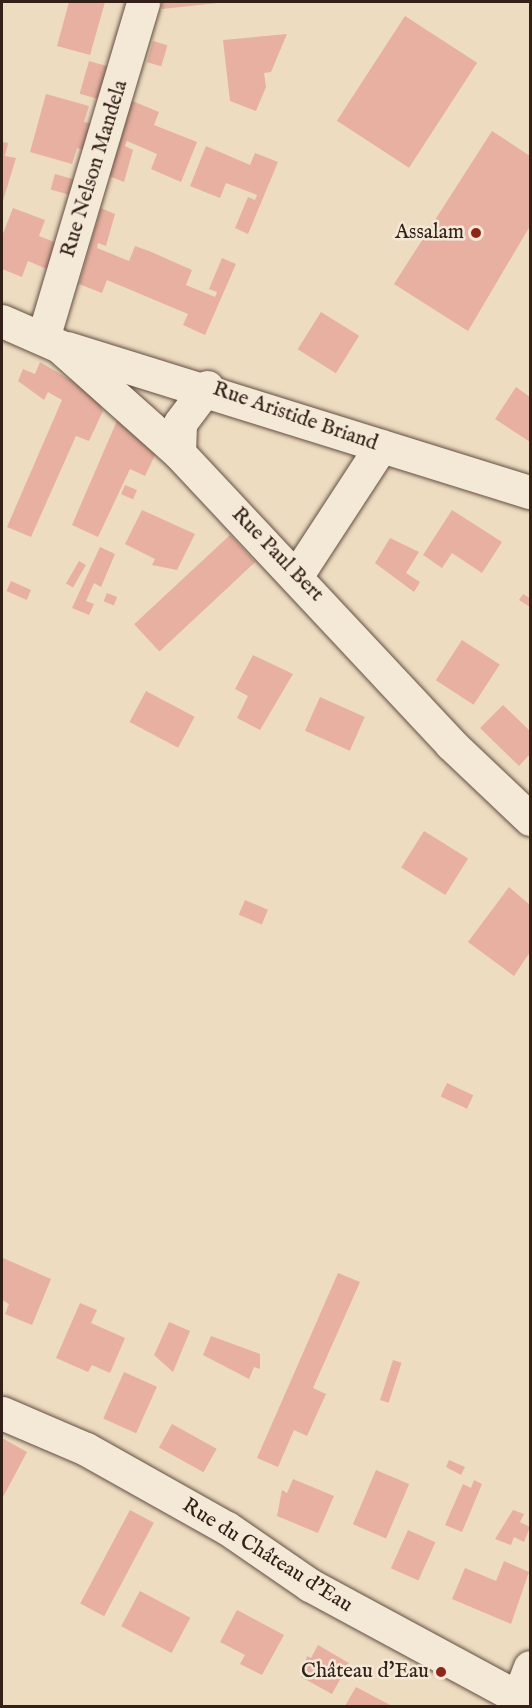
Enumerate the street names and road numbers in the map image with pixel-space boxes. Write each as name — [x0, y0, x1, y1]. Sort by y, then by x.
street label: Rue Nelson Mandela — [56, 77, 134, 261]
street label: Rue Aristide Briand — [209, 377, 381, 457]
street label: Rue Paul Bert — [226, 502, 328, 608]
street label: Rue du Château d'Eau — [177, 1493, 357, 1619]

